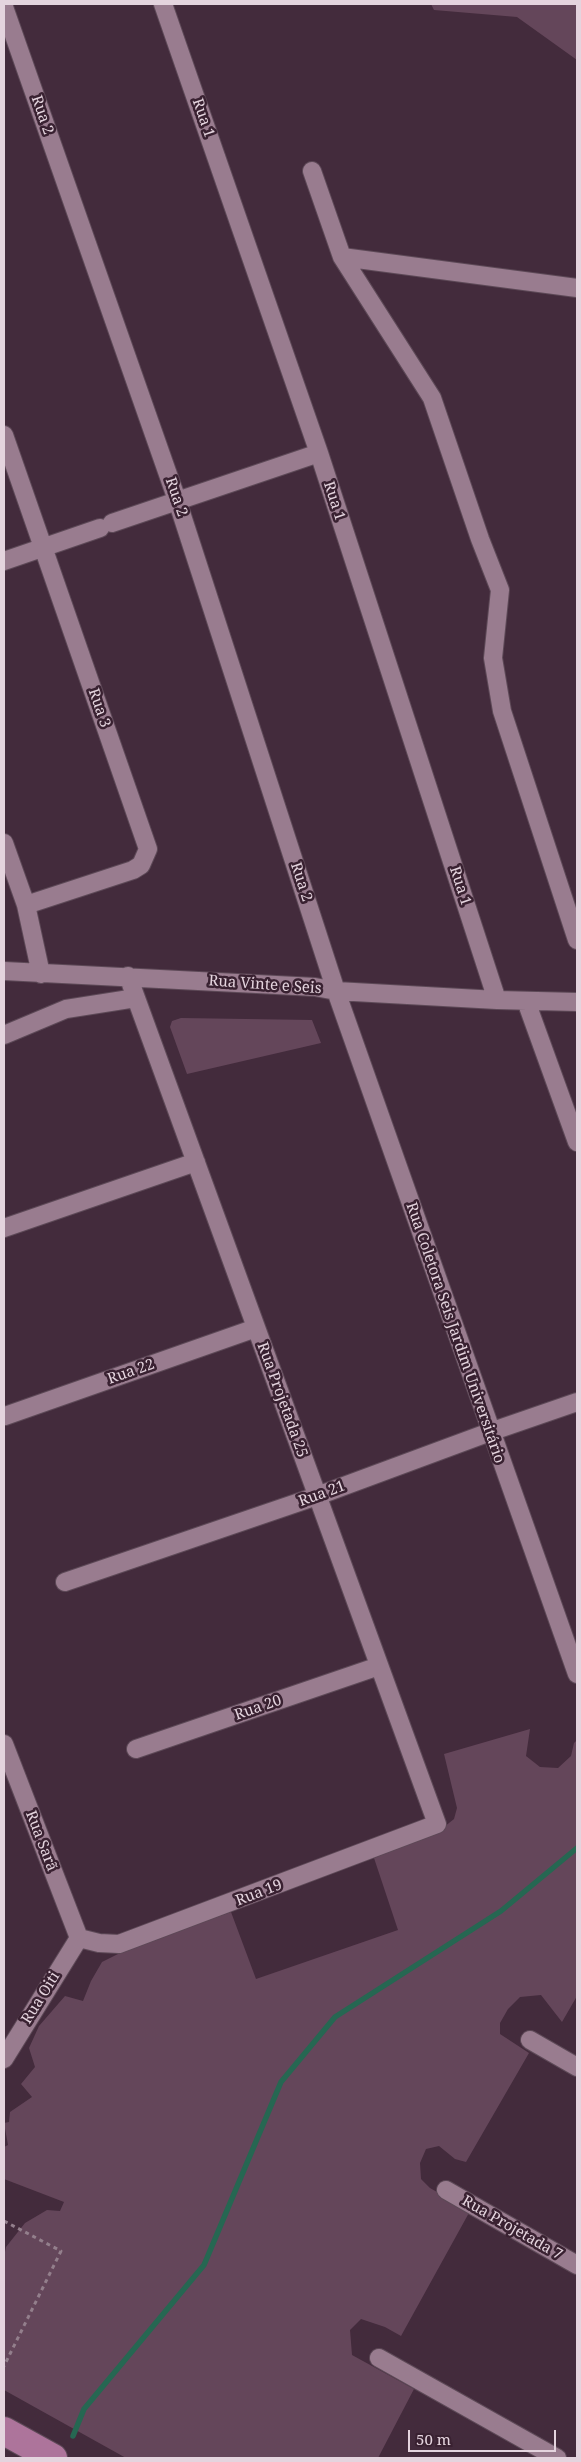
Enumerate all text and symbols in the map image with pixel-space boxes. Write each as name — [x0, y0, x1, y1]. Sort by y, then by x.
street label: Rua 2 — [27, 93, 57, 137]
street label: Rua 1 — [188, 96, 218, 140]
street label: Rua 2 — [161, 475, 191, 519]
street label: Rua 1 — [319, 479, 349, 523]
street label: Rua 3 — [84, 686, 114, 730]
street label: Rua 2 — [286, 860, 316, 904]
street label: Rua 1 — [445, 864, 475, 908]
street label: Rua Vinte e Seis — [208, 972, 322, 998]
street label: Rua Coletora Seis Jardim Universitário — [402, 1200, 508, 1466]
street label: Rua Projetada 25 — [253, 1340, 311, 1460]
street label: Rua 22 — [105, 1356, 157, 1388]
street label: Rua 21 — [296, 1477, 348, 1511]
street label: Rua 20 — [232, 1692, 284, 1724]
street label: Rua Sarã — [21, 1808, 61, 1874]
street label: Rua 19 — [233, 1876, 285, 1910]
street label: Rua Oiti — [18, 1969, 64, 2027]
street label: Rua Projetada 7 — [459, 2192, 565, 2264]
scale bar — [411, 2420, 558, 2452]
text: 50 m — [416, 2429, 451, 2449]

